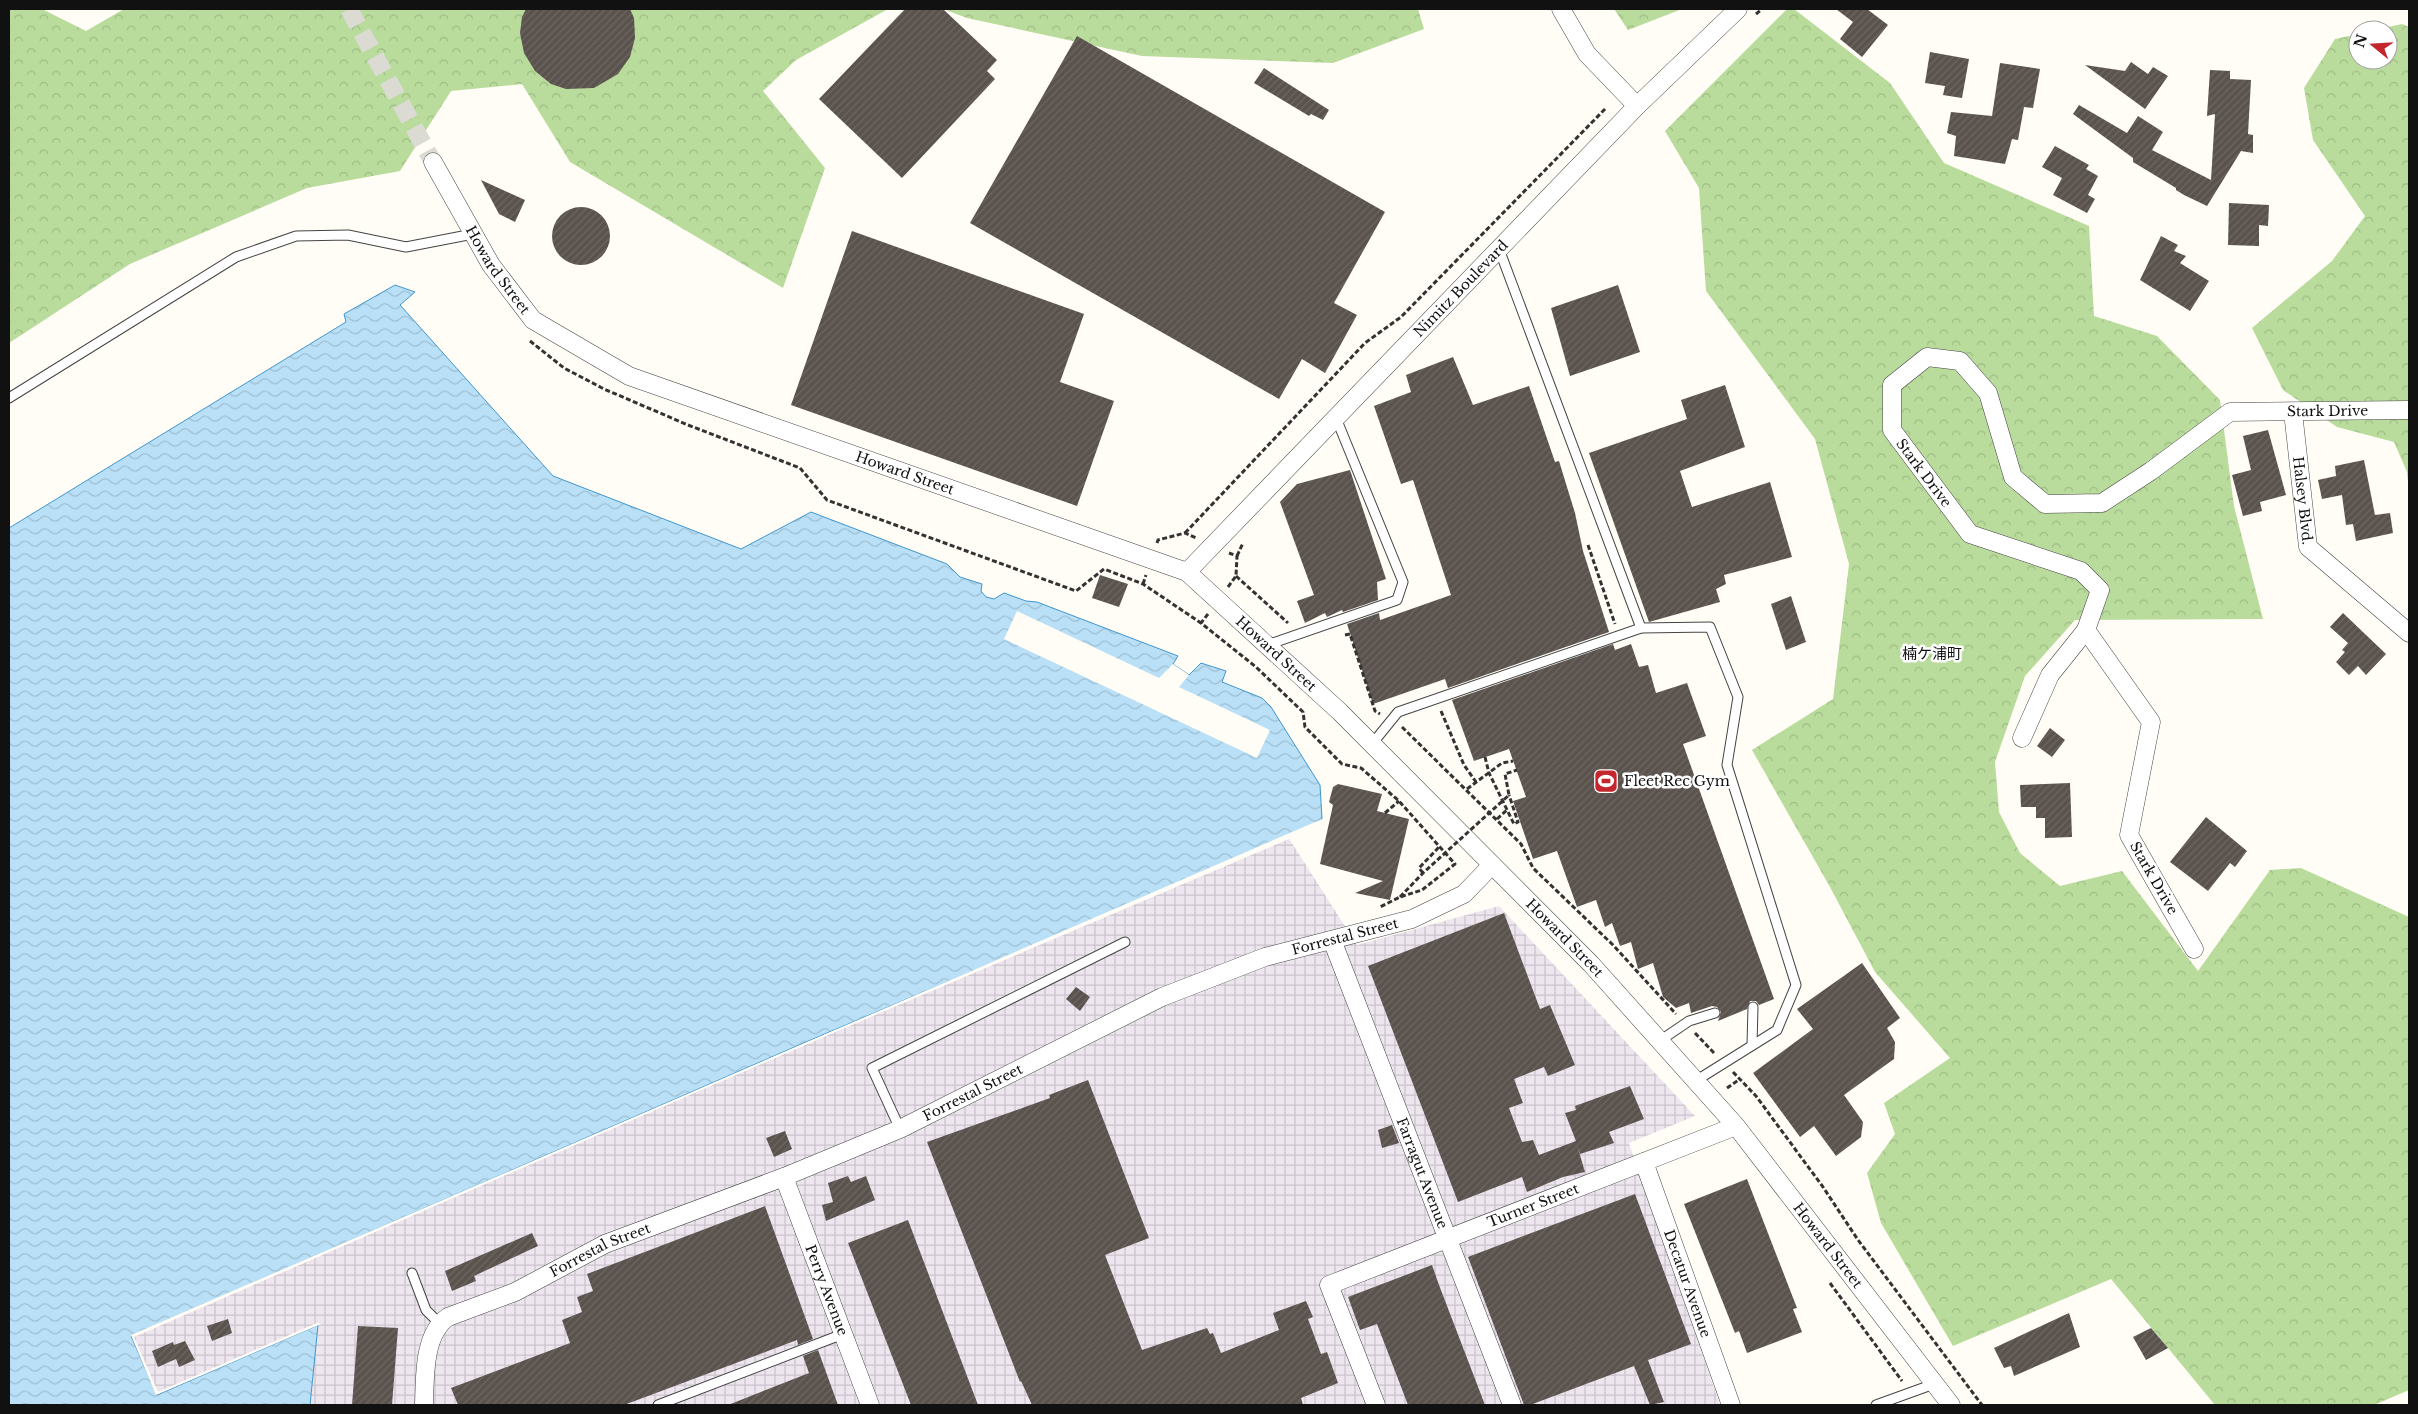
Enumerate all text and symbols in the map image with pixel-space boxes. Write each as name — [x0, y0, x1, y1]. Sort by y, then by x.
north arrow — [2348, 20, 2398, 70]
text: N — [2350, 32, 2371, 50]
street label: Howard Street — [462, 222, 535, 318]
street label: Nimitz Boulevard — [1410, 236, 1512, 341]
street label: Stark Drive — [2287, 401, 2368, 420]
street label: Stark Drive — [1892, 435, 1956, 511]
street label: Howard Street — [853, 447, 957, 499]
street label: Halsey Blvd. — [2289, 455, 2317, 546]
street label: Howard Street — [1232, 612, 1321, 696]
district label: 楠ケ浦町 — [1902, 644, 1962, 663]
sports icon: Fleet Rec Gym — [1593, 768, 1619, 794]
place label: Fleet Rec Gym — [1624, 772, 1730, 790]
street label: Stark Drive — [2126, 838, 2182, 918]
street label: Howard Street — [1522, 895, 1608, 981]
street label: Forrestal Street — [1290, 914, 1401, 959]
street label: Forrestal Street — [920, 1059, 1026, 1125]
street label: Farragut Avenue — [1393, 1115, 1452, 1231]
street label: Turner Street — [1485, 1179, 1582, 1231]
street label: Howard Street — [1789, 1199, 1867, 1292]
street label: Forrestal Street — [546, 1219, 653, 1281]
street label: Decatur Avenue — [1660, 1227, 1715, 1340]
street label: Perry Avenue — [801, 1242, 852, 1338]

